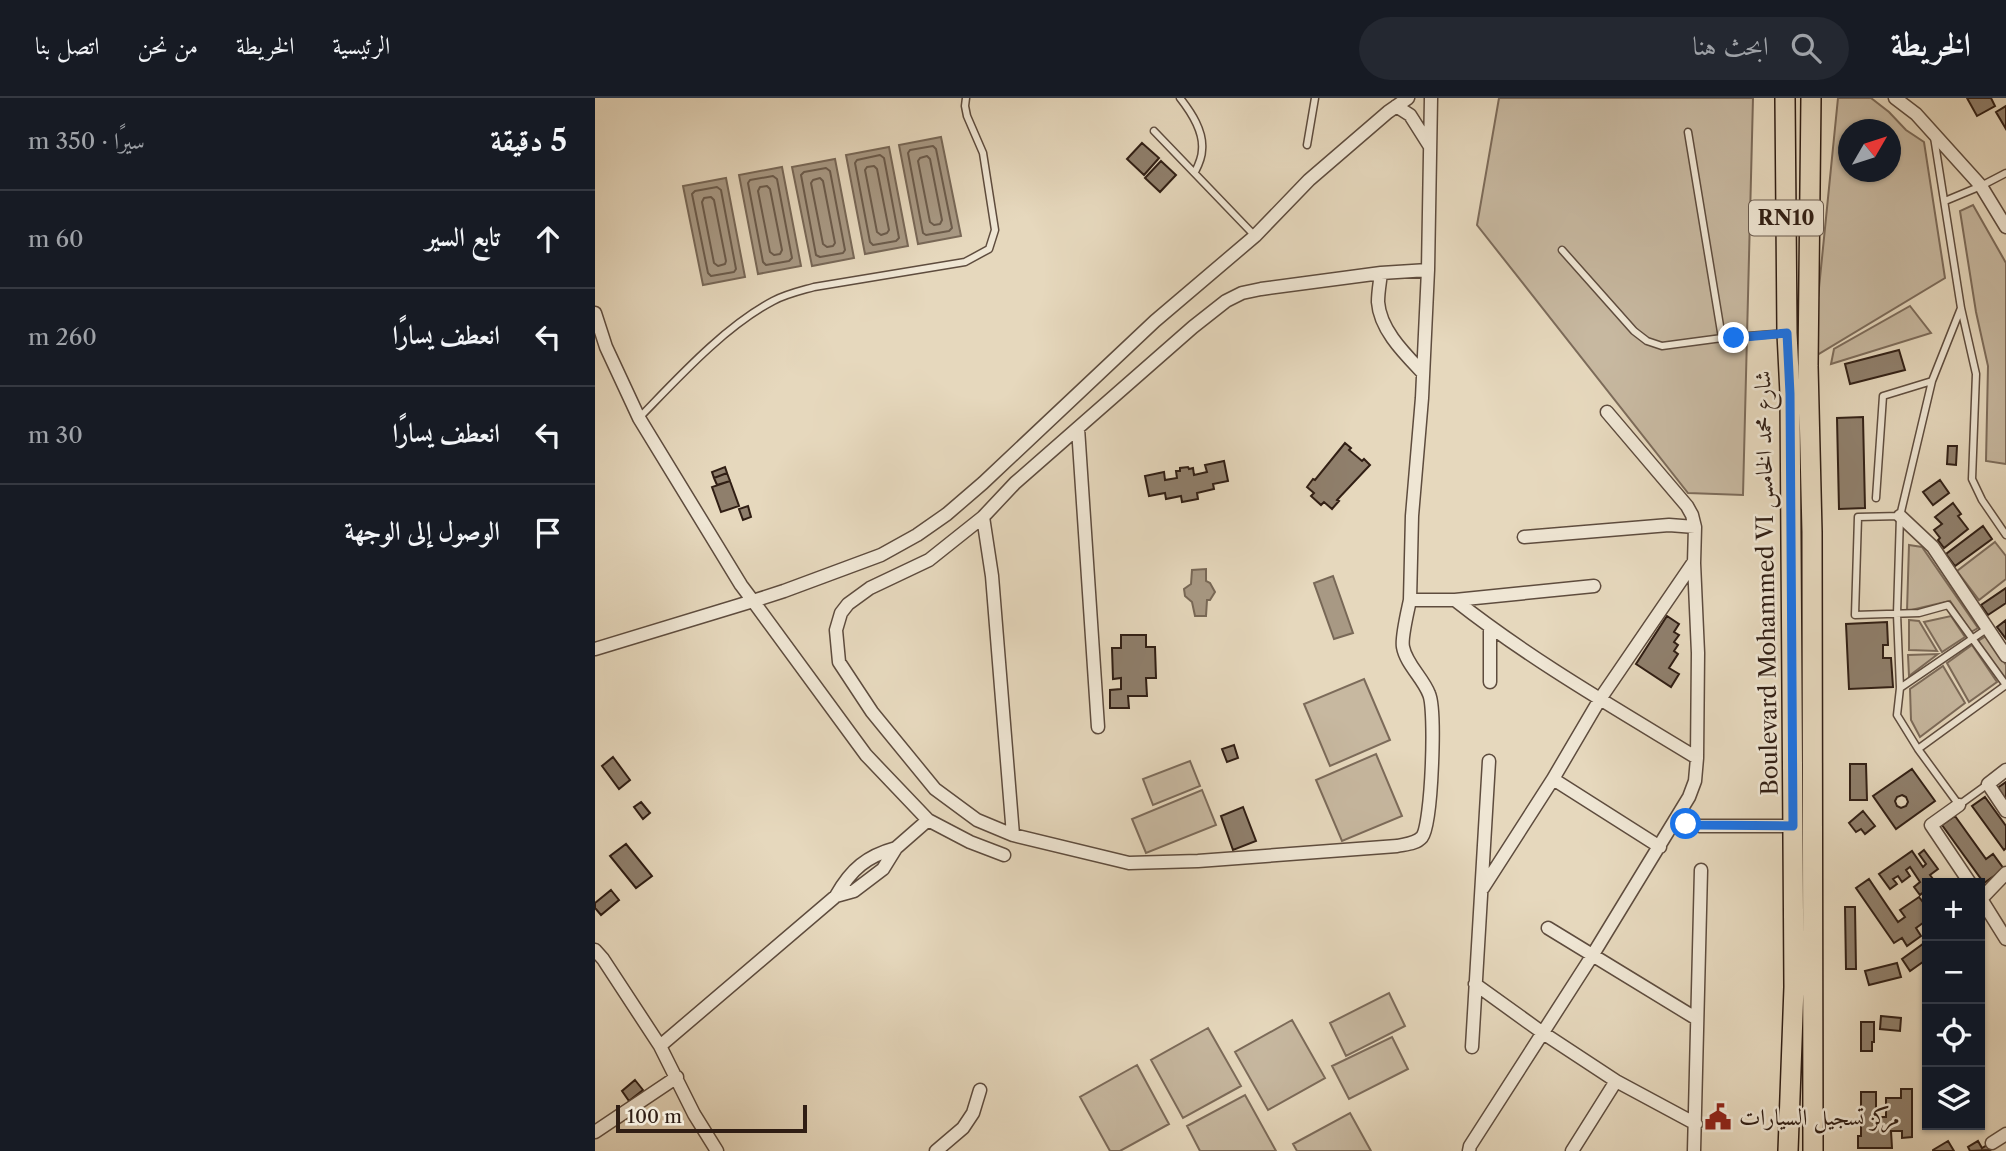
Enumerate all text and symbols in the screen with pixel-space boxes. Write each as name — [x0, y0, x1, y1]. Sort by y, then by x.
search box — [1359, 17, 1849, 80]
text: الخريطة — [1891, 24, 1971, 65]
icon: search — [1787, 29, 1825, 67]
text: ابحث هنا — [1692, 30, 1769, 62]
text: اتصل بنا — [35, 31, 99, 60]
text: من نحن — [137, 31, 198, 60]
text: الخريطة — [236, 31, 294, 60]
text: الرئيسية — [332, 31, 390, 60]
north arrow — [1838, 119, 1901, 182]
text: 5 دقيقة — [491, 122, 567, 159]
text: سيرًا · 350 m — [28, 127, 145, 155]
road number: RN10 — [1749, 200, 1823, 236]
icon: ahead — [529, 220, 567, 258]
text: تابع السير — [426, 221, 500, 253]
text: 60 m — [28, 225, 84, 253]
icon: left — [529, 318, 567, 356]
text: انعطف يسارًا — [392, 319, 500, 351]
route end — [1718, 322, 1749, 353]
text: 260 m — [28, 323, 97, 351]
street label: Boulevard Mohammed VI شارع محمد الخامس — [1748, 370, 1790, 796]
icon: left — [529, 416, 567, 454]
text: انعطف يسارًا — [392, 417, 500, 449]
text: 30 m — [28, 421, 83, 449]
icon: arrive — [529, 514, 567, 552]
text: الوصول إلى الوجهة — [345, 515, 500, 547]
route start — [1670, 808, 1701, 839]
map controls — [1922, 878, 1985, 1130]
button: + — [1922, 878, 1985, 941]
button: − — [1922, 941, 1985, 1004]
button: locate — [1922, 1004, 1985, 1067]
button: layers — [1922, 1067, 1985, 1130]
scale bar — [616, 1102, 807, 1134]
public building icon: مركز تسجيل السيارات — [1703, 1102, 1733, 1132]
place label: مركز تسجيل السيارات — [1739, 1103, 1900, 1134]
text: 100 m — [627, 1105, 682, 1128]

